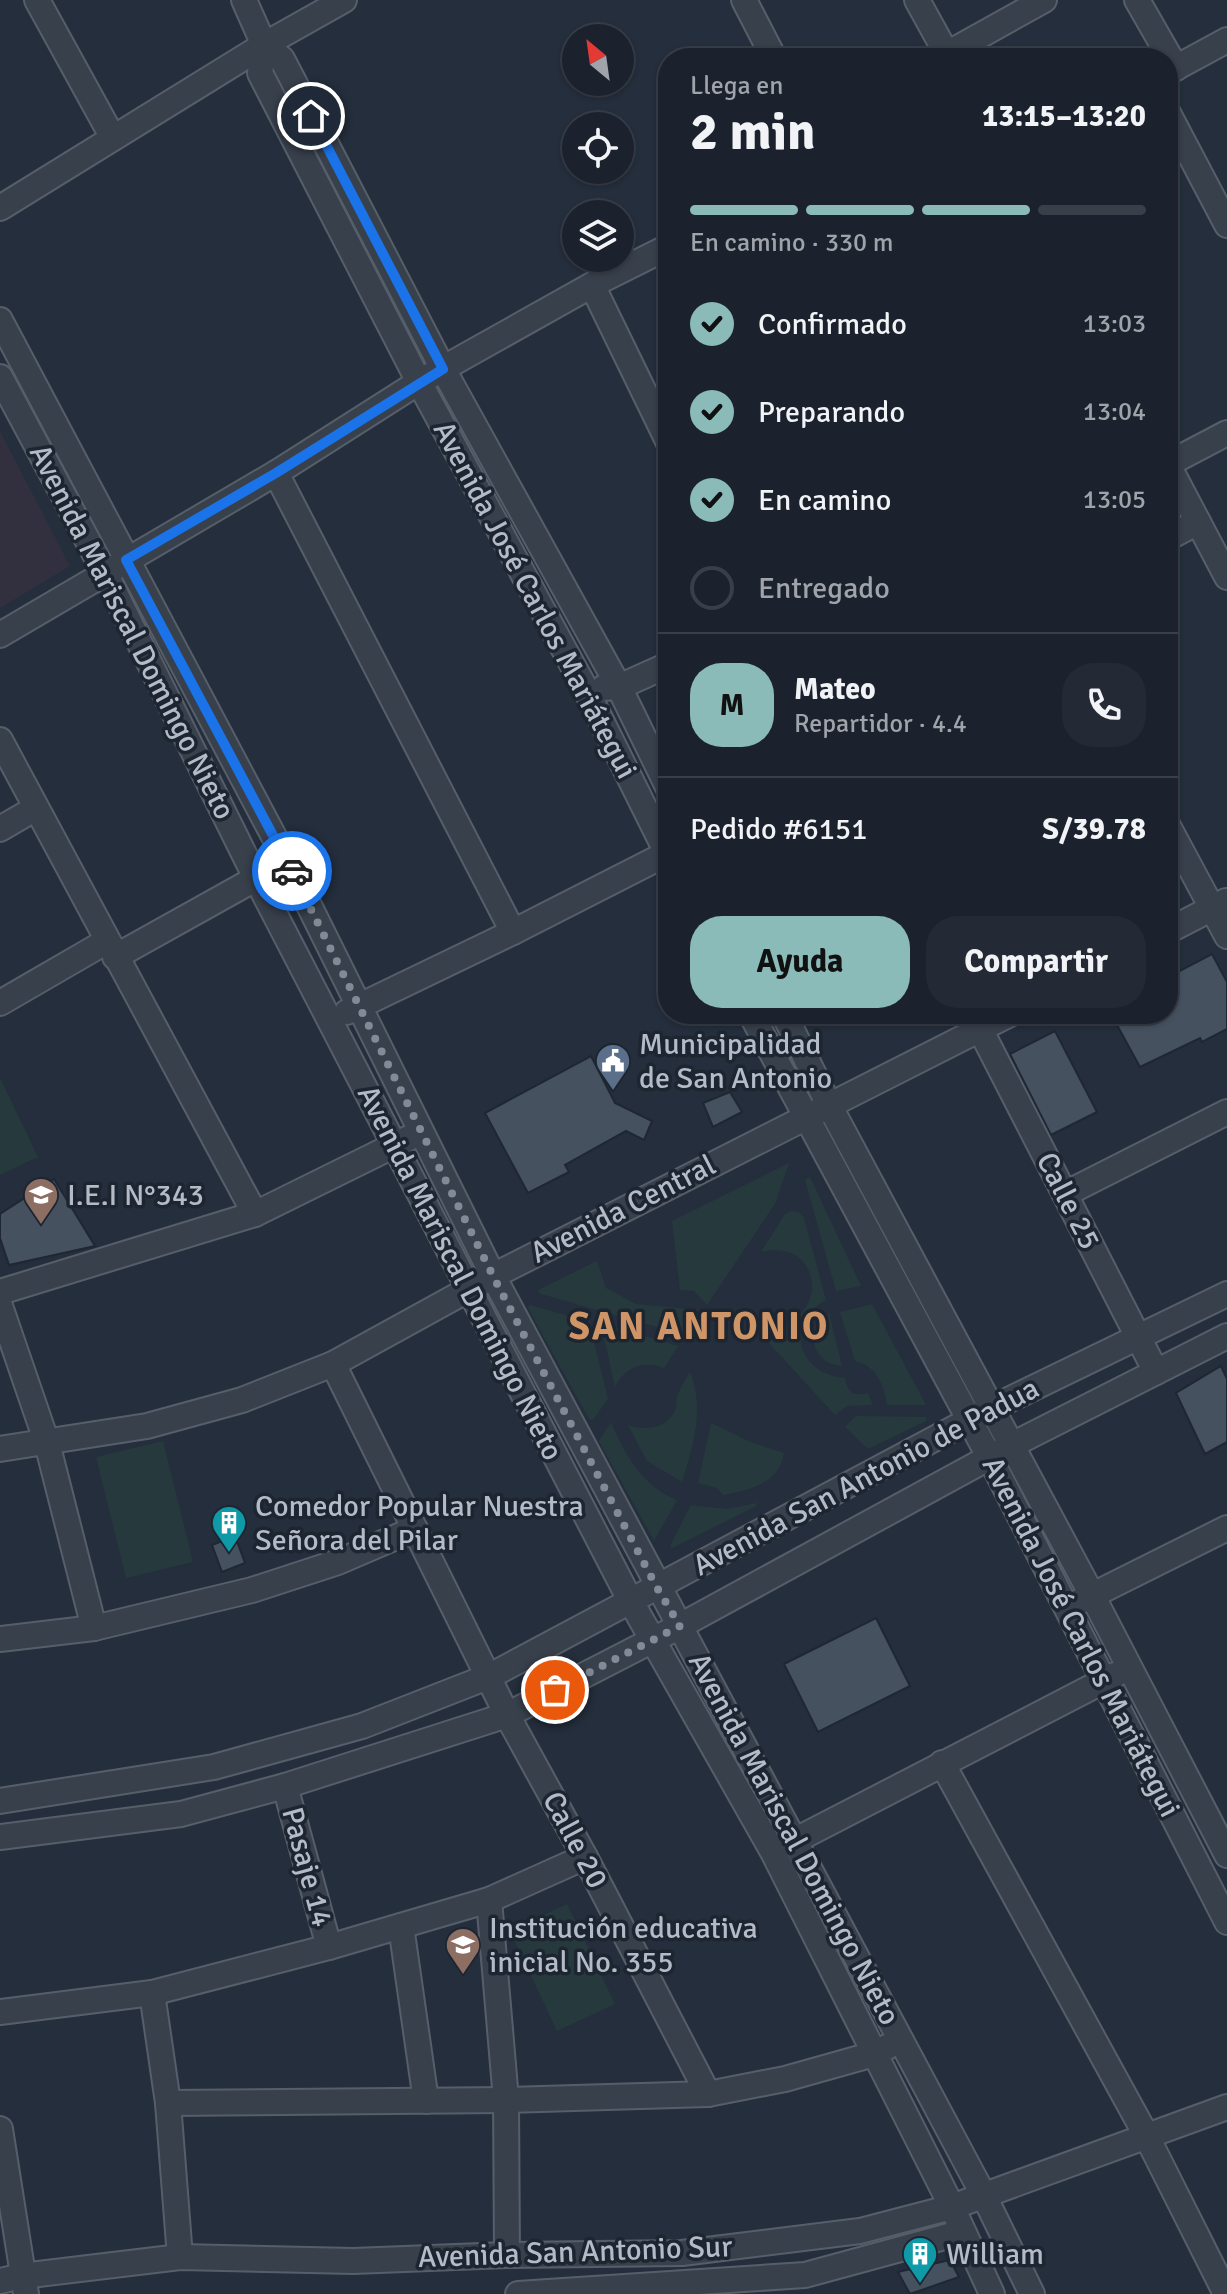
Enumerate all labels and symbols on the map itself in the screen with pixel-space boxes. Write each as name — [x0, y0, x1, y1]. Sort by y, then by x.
north arrow — [562, 24, 634, 96]
pin — [277, 82, 345, 150]
street label: Avenida José Carlos Mariátegui — [425, 415, 645, 785]
street label: Avenida Mariscal Domingo Nieto — [21, 438, 243, 826]
courier — [252, 831, 332, 911]
place label: Municipalidad de San Antonio — [639, 1026, 832, 1097]
public building icon: Municipalidad de San Antonio — [594, 1042, 632, 1092]
street label: Avenida Mariscal Domingo Nieto — [349, 1079, 571, 1467]
street label: Avenida Central — [524, 1146, 722, 1272]
street label: Calle 25 — [1028, 1146, 1108, 1256]
school or university icon: I.E.I N°343 — [22, 1176, 60, 1226]
place label: I.E.I N°343 — [67, 1177, 204, 1214]
district label: SAN ANTONIO — [569, 1303, 829, 1350]
street label: Avenida San Antonio de Padua — [687, 1370, 1045, 1584]
street label: Avenida José Carlos Mariátegui — [974, 1451, 1188, 1823]
place label: Comedor Popular Nuestra Señora del Pilar — [255, 1488, 584, 1559]
building icon: Comedor Popular Nuestra Señora del Pilar — [210, 1504, 248, 1554]
street label: Avenida Mariscal Domingo Nieto — [680, 1647, 908, 2031]
pin — [521, 1656, 589, 1724]
street label: Calle 20 — [534, 1785, 616, 1895]
street label: Pasaje 14 — [273, 1803, 341, 1931]
place label: Institución educativa inicial No. 355 — [489, 1910, 758, 1981]
school or university icon: Institución educativa inicial No. 355 — [444, 1926, 482, 1976]
street label: Avenida San Antonio Sur — [417, 2228, 733, 2276]
building icon: William — [901, 2235, 939, 2285]
place label: William — [946, 2236, 1044, 2273]

